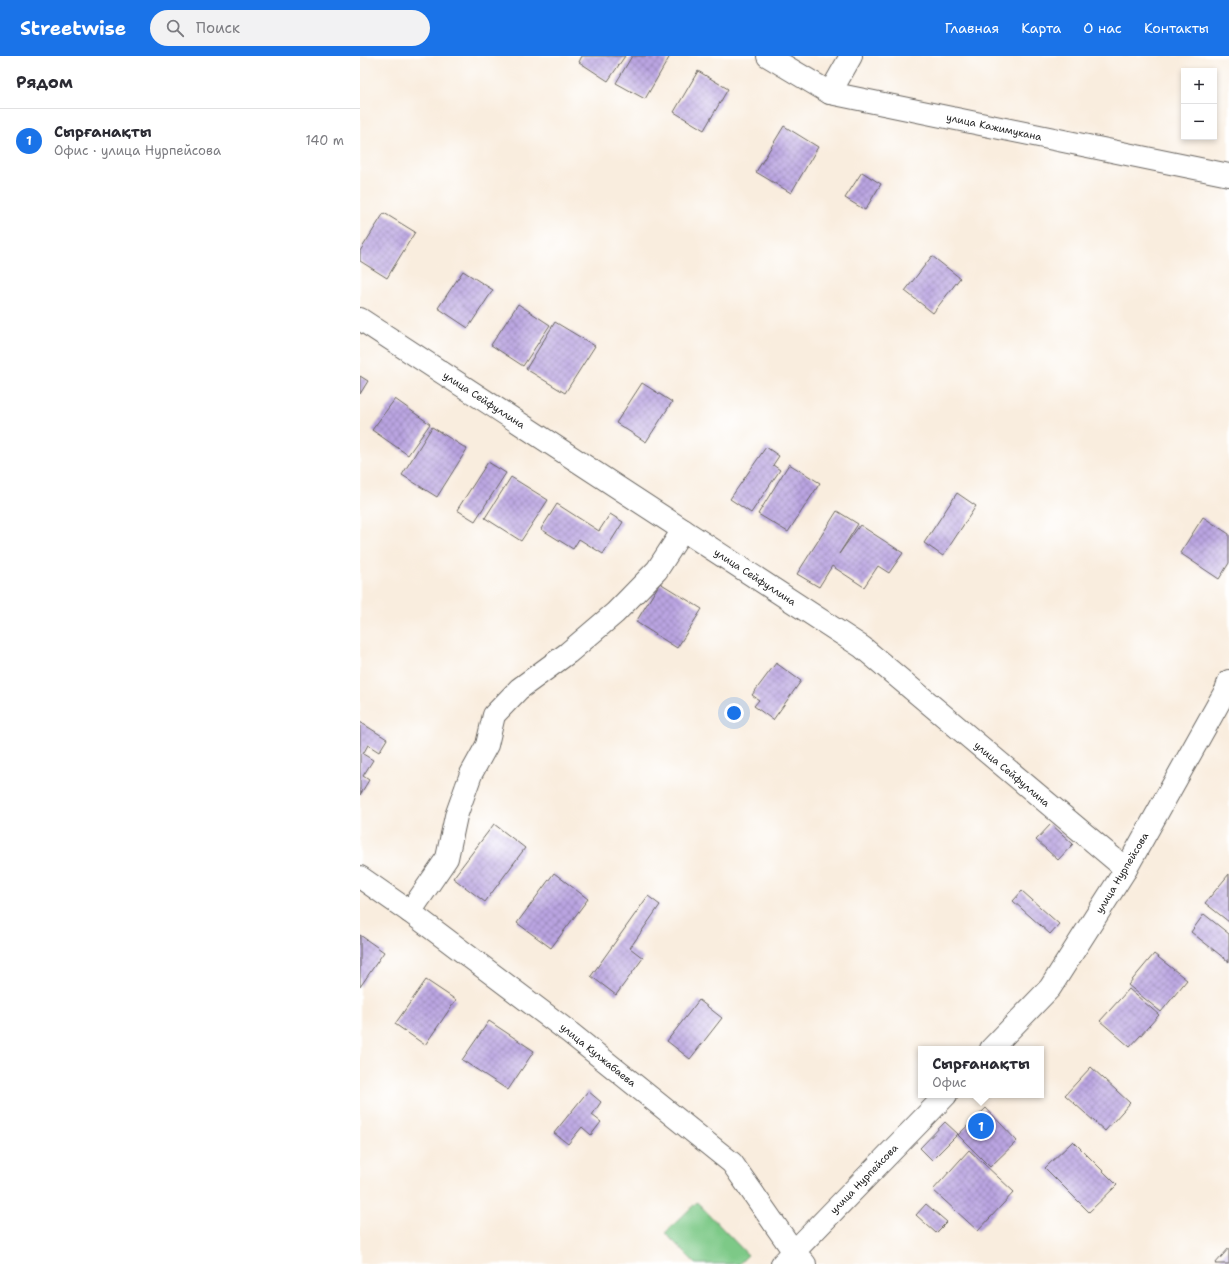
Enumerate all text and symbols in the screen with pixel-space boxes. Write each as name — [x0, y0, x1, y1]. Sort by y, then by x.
search box — [150, 10, 430, 46]
text: Streetwise — [20, 16, 126, 41]
icon: search — [164, 17, 186, 39]
text: Поиск — [196, 18, 240, 38]
text: Главная — [945, 19, 999, 37]
text: Карта — [1021, 19, 1061, 37]
text: О нас — [1083, 19, 1122, 37]
text: Контакты — [1144, 19, 1209, 37]
map controls — [1181, 68, 1217, 140]
button: + — [1181, 68, 1217, 104]
text: Рядом — [16, 71, 73, 93]
button: − — [1181, 104, 1217, 140]
street label: улица Кажимукана — [945, 111, 1044, 144]
text: Сырғанақты — [54, 122, 152, 142]
text: 1 — [26, 132, 32, 149]
text: 140 m — [305, 132, 344, 149]
text: Офис · улица Нурпейсова — [54, 142, 221, 159]
street label: улица Сейфуллина — [441, 369, 528, 432]
street label: улица Сейфуллина — [712, 546, 799, 609]
your location — [724, 703, 744, 723]
street label: улица Сейфуллина — [971, 739, 1053, 810]
street label: улица Нурпейсова — [1093, 829, 1152, 916]
street label: улица Кулжабаева — [557, 1020, 639, 1090]
popup — [918, 1046, 1044, 1098]
text: Сырғанақты — [932, 1054, 1030, 1074]
text: Офис — [932, 1074, 967, 1091]
pin: 1 — [968, 1111, 994, 1141]
street label: улица Нурпейсова — [827, 1141, 901, 1217]

